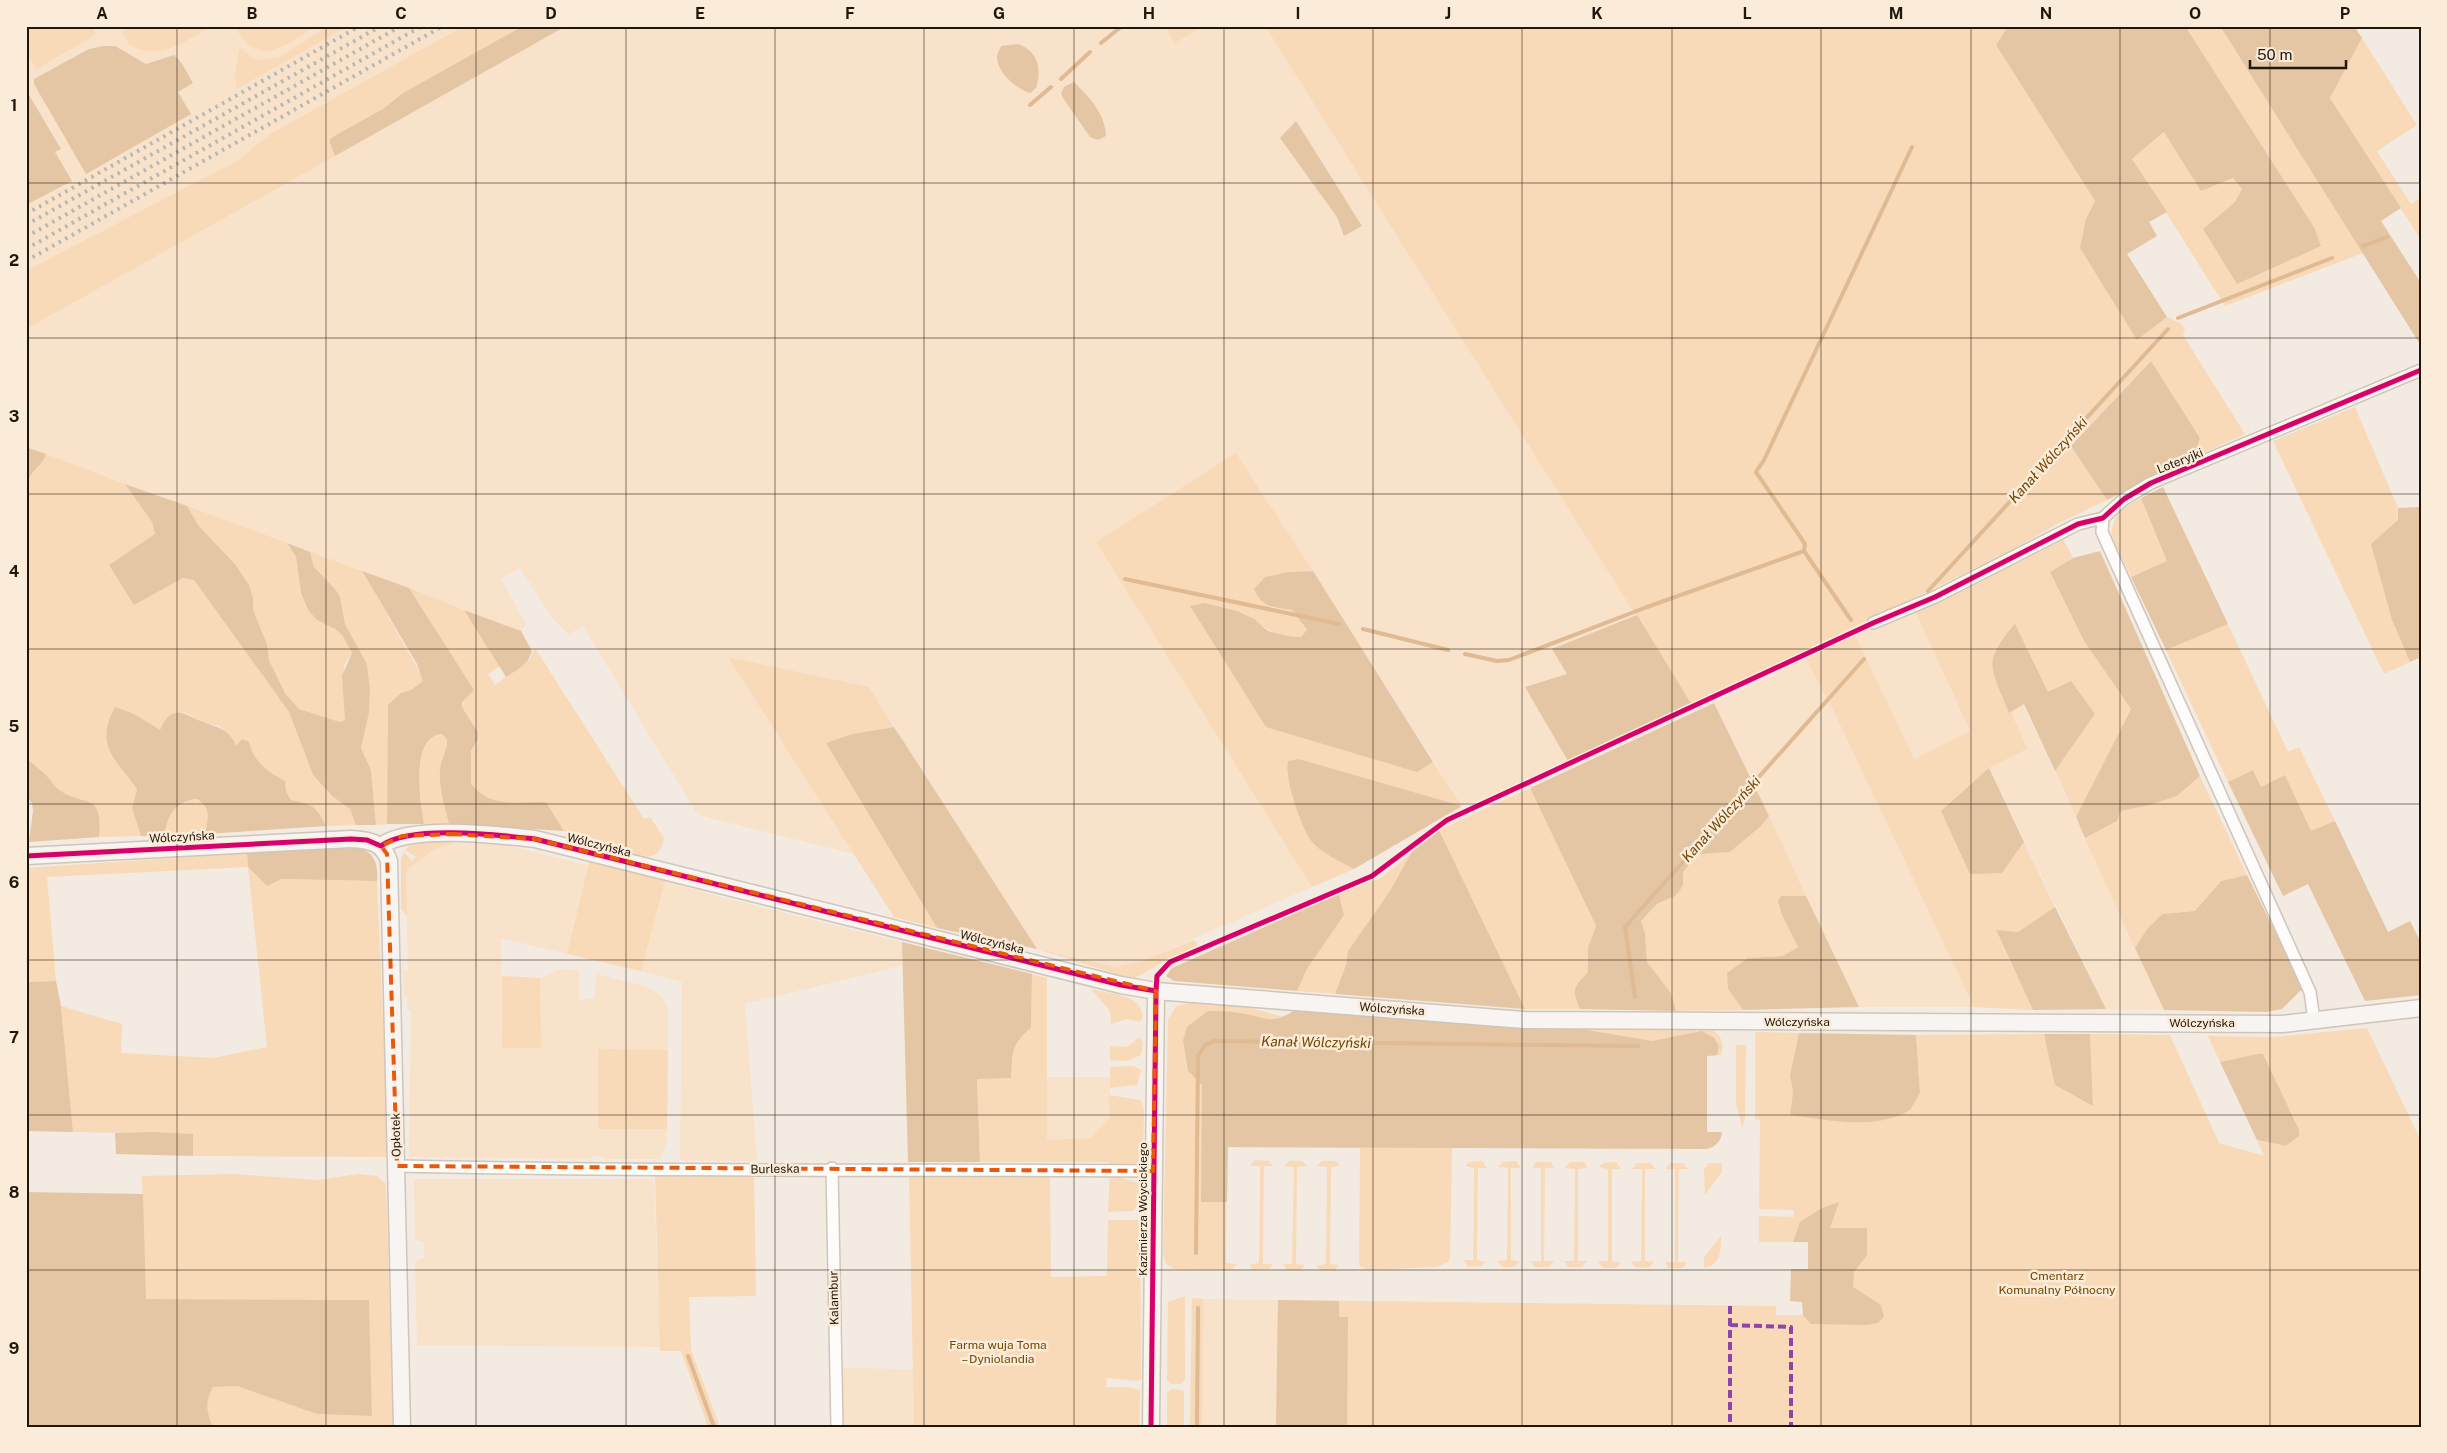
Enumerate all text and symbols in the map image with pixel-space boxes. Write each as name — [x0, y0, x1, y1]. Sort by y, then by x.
text: A — [96, 4, 108, 23]
text: B — [247, 4, 258, 23]
text: C — [395, 4, 407, 23]
text: D — [545, 4, 557, 23]
text: E — [695, 4, 705, 23]
text: F — [845, 4, 855, 23]
text: G — [993, 4, 1005, 23]
text: H — [1143, 4, 1155, 23]
text: I — [1296, 4, 1300, 23]
text: J — [1445, 4, 1451, 23]
text: K — [1591, 4, 1603, 23]
text: L — [1742, 4, 1752, 23]
text: M — [1889, 4, 1903, 23]
text: N — [2040, 4, 2052, 23]
text: O — [2189, 4, 2201, 23]
text: P — [2340, 4, 2350, 23]
scale bar — [2250, 38, 2346, 70]
text: 50 m — [2257, 46, 2292, 63]
text: 1 — [11, 96, 17, 115]
text: 2 — [9, 251, 19, 270]
text: 3 — [9, 407, 19, 426]
water label: Kanał Wólczyński — [2005, 413, 2091, 506]
street label: Loteryjki — [2155, 445, 2205, 477]
text: 4 — [9, 562, 20, 581]
text: 5 — [9, 717, 20, 736]
water label: Kanał Wólczyński — [1678, 772, 1764, 865]
street label: Wólczyńska — [149, 828, 215, 846]
street label: Wólczyńska — [565, 830, 633, 860]
text: 6 — [9, 873, 19, 892]
street label: Wólczyńska — [958, 927, 1026, 957]
street label: Wólczyńska — [1359, 1000, 1425, 1018]
street label: Wólczyńska — [1764, 1015, 1830, 1029]
street label: Wólczyńska — [2169, 1016, 2235, 1030]
text: 7 — [9, 1028, 19, 1047]
water label: Kanał Wólczyński — [1261, 1033, 1372, 1051]
street label: Opłotek — [389, 1112, 403, 1157]
street label: Kazimierza Wóycickiego — [1136, 1142, 1150, 1276]
street label: Burleska — [750, 1162, 800, 1176]
text: 8 — [9, 1183, 20, 1202]
park label: Cmentarz Komunalny Północny — [1999, 1269, 2116, 1297]
street label: Kalambur — [827, 1270, 841, 1325]
park label: Farma wuja Toma – Dyniolandia — [949, 1338, 1047, 1366]
text: 9 — [9, 1339, 19, 1358]

